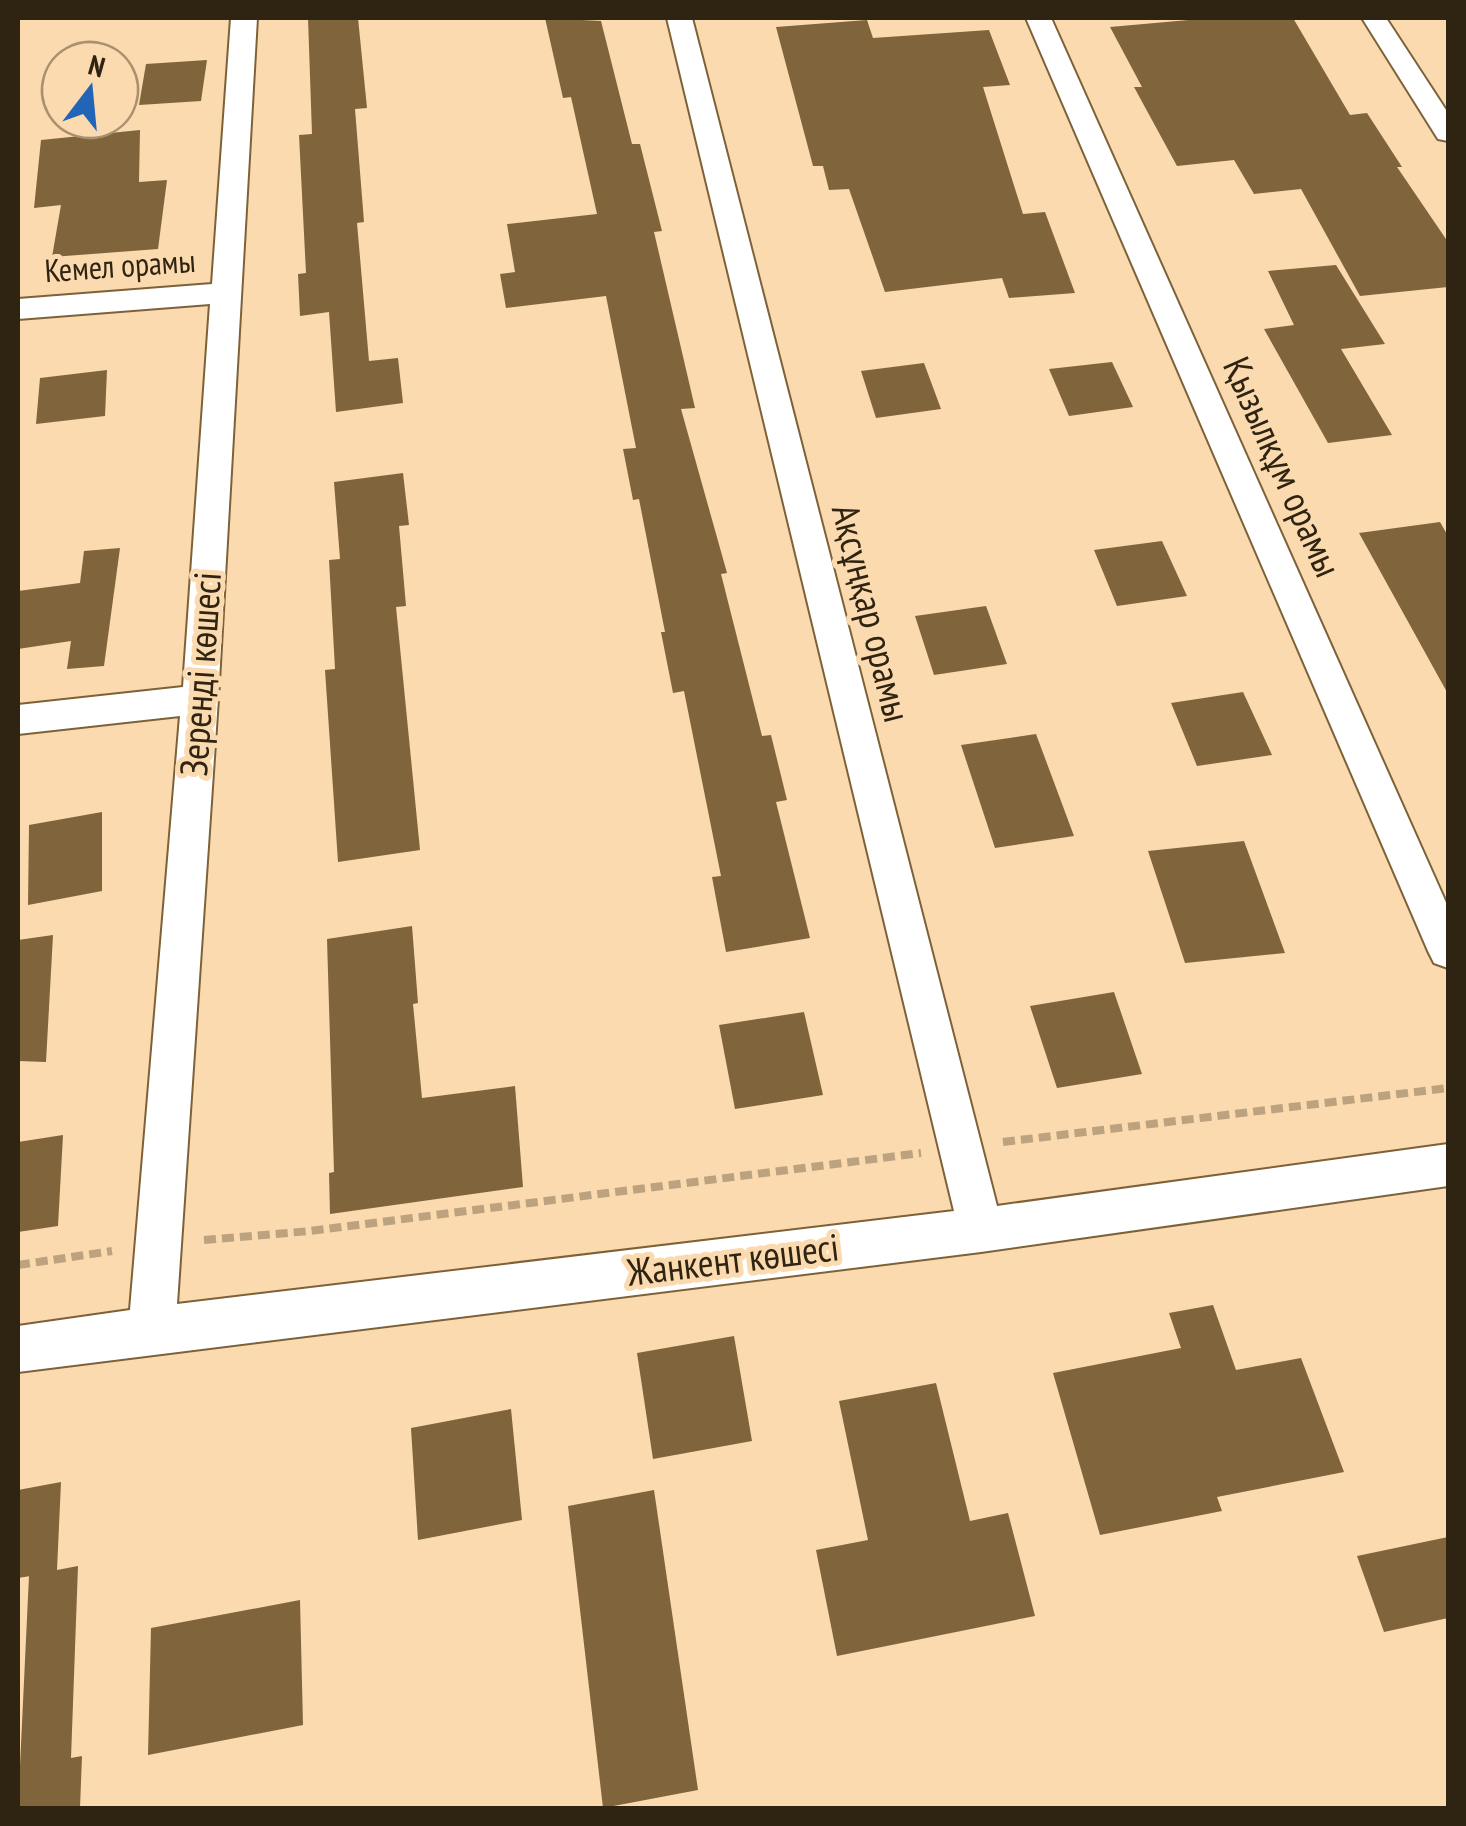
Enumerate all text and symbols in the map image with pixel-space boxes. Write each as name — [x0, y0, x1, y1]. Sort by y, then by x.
north arrow — [40, 40, 140, 140]
text: N — [85, 46, 109, 85]
street label: Кемел орамы — [43, 239, 197, 291]
street label: Қызылқұм орамы — [1213, 349, 1354, 584]
street label: Ақсұңқар орамы — [822, 499, 923, 726]
street label: Зеренді көшесі — [168, 570, 231, 778]
street label: Жанкент көшесі — [623, 1221, 841, 1296]

